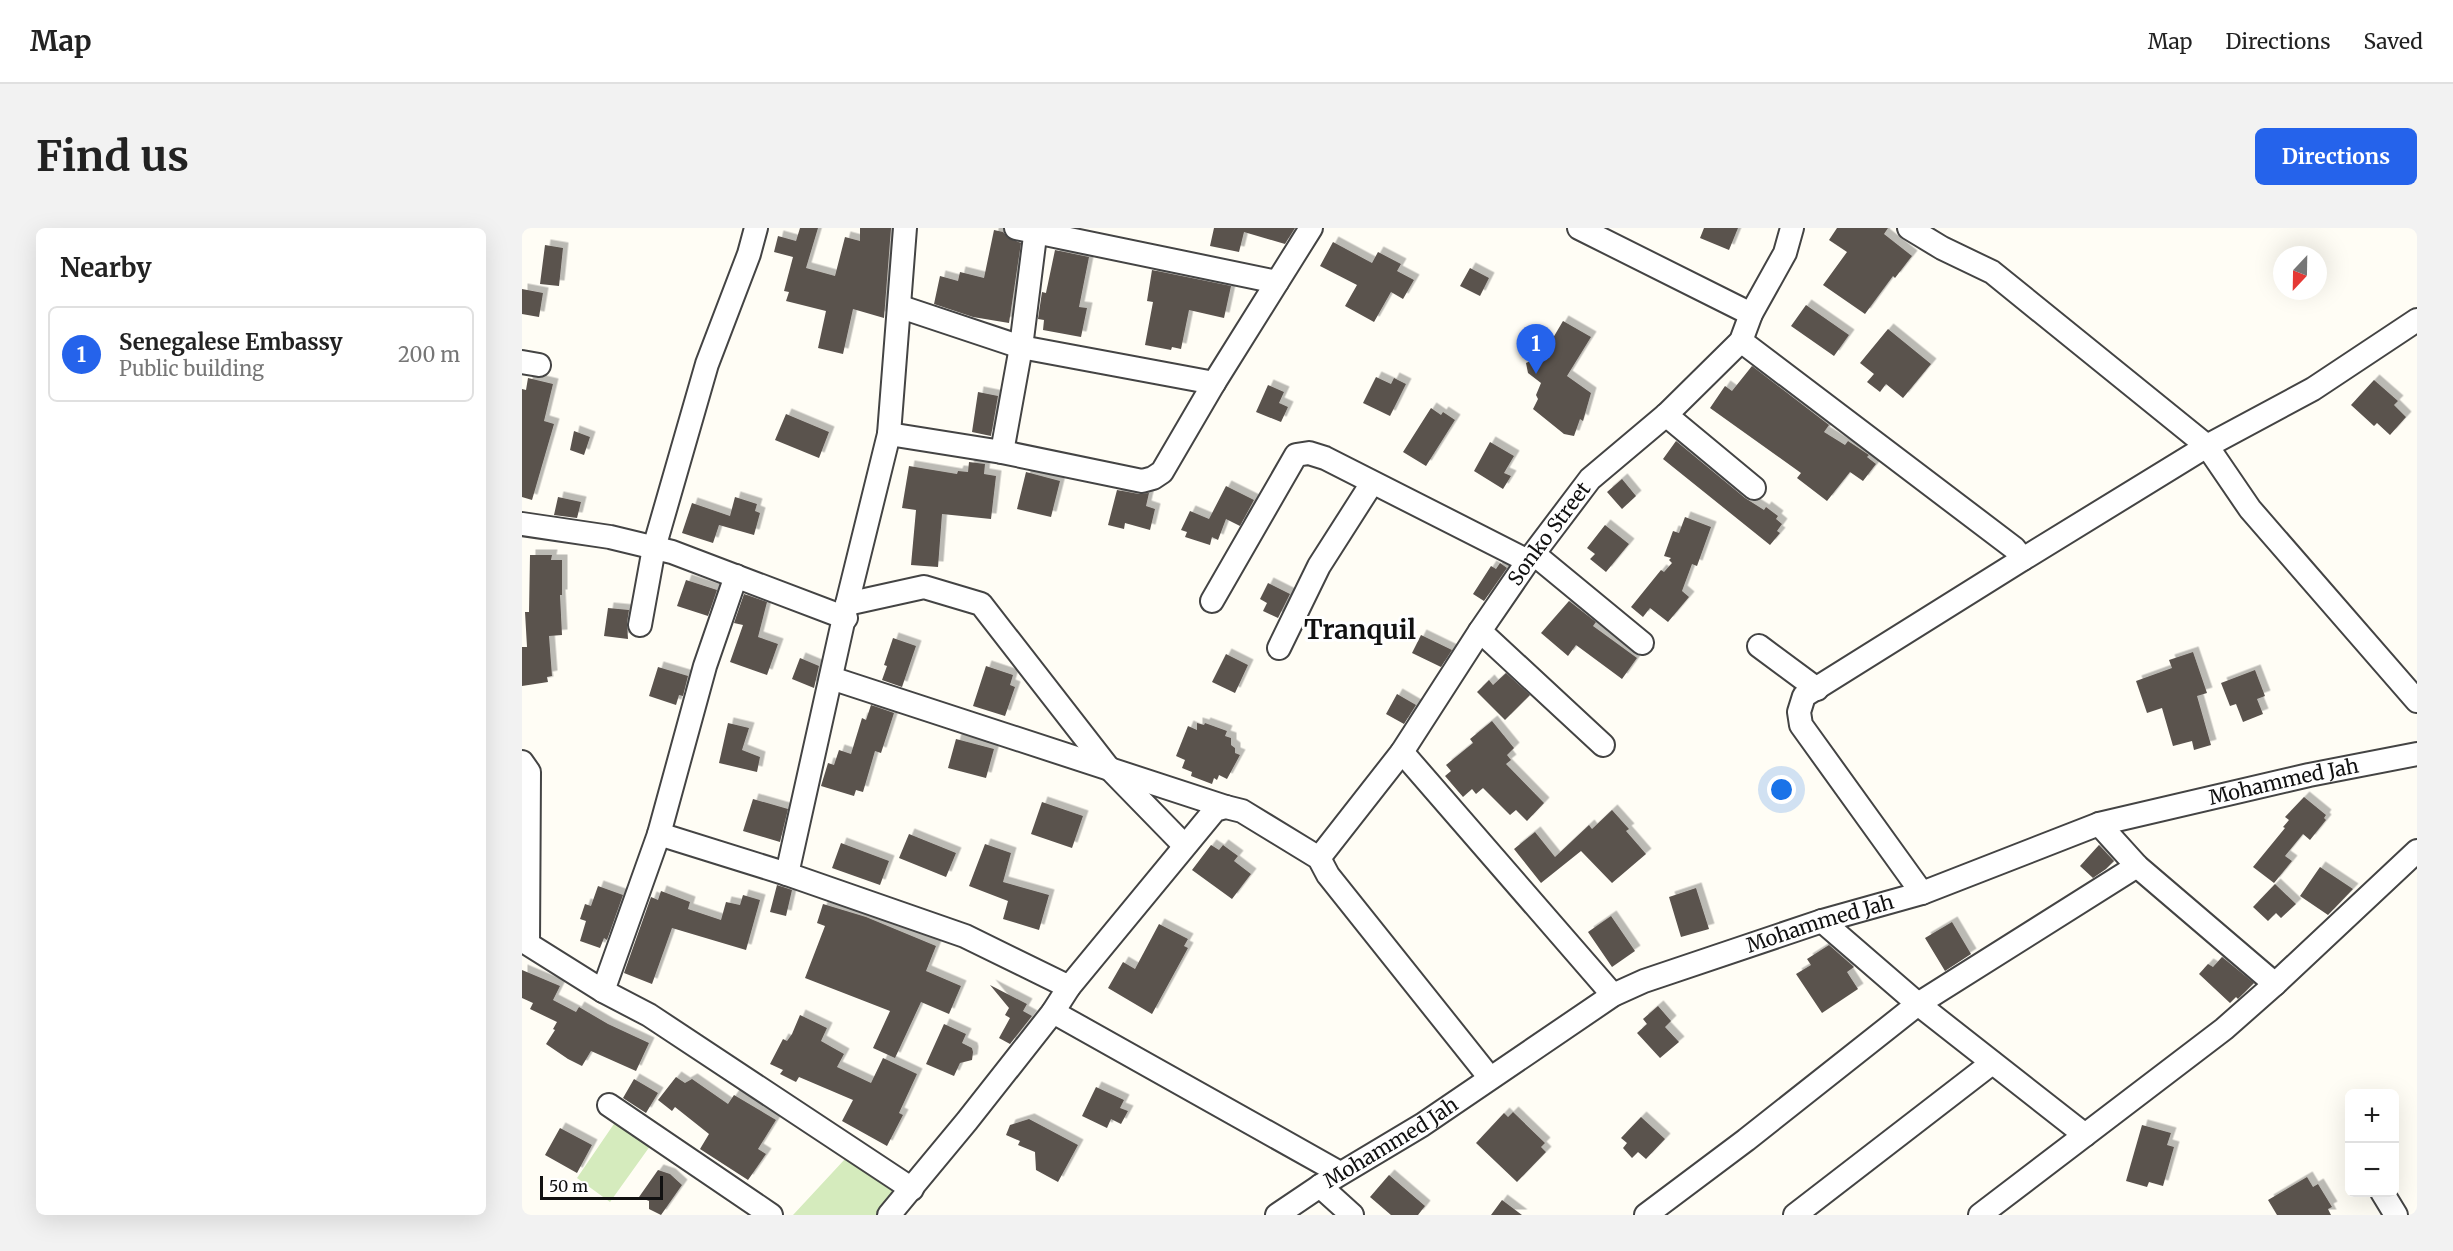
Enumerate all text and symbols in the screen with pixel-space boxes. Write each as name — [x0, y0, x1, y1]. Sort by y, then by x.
text: Map — [30, 23, 92, 59]
text: Map — [2148, 28, 2192, 55]
text: Directions — [2225, 28, 2330, 55]
text: Saved — [2363, 28, 2423, 55]
button: Directions — [2255, 128, 2417, 185]
text: Find us — [36, 130, 189, 182]
north arrow — [2273, 246, 2327, 300]
text: Nearby — [60, 251, 152, 284]
pin: 1 — [1516, 324, 1556, 374]
text: Senegalese Embassy — [119, 328, 343, 356]
text: 1 — [77, 342, 86, 367]
text: 200 m — [398, 342, 460, 367]
text: Public building — [119, 356, 264, 381]
street label: Sonko Street — [1502, 476, 1596, 590]
district label: Tranquil — [1304, 613, 1416, 646]
street label: Mohammed Jah — [2206, 753, 2361, 810]
your location — [1767, 775, 1796, 804]
street label: Mohammed Jah — [1743, 889, 1896, 958]
map controls — [2345, 1089, 2399, 1197]
button: + — [2345, 1089, 2399, 1143]
street label: Mohammed Jah — [1319, 1091, 1462, 1193]
button: − — [2345, 1143, 2399, 1197]
scale bar — [540, 1173, 663, 1200]
text: 50 m — [549, 1176, 588, 1196]

